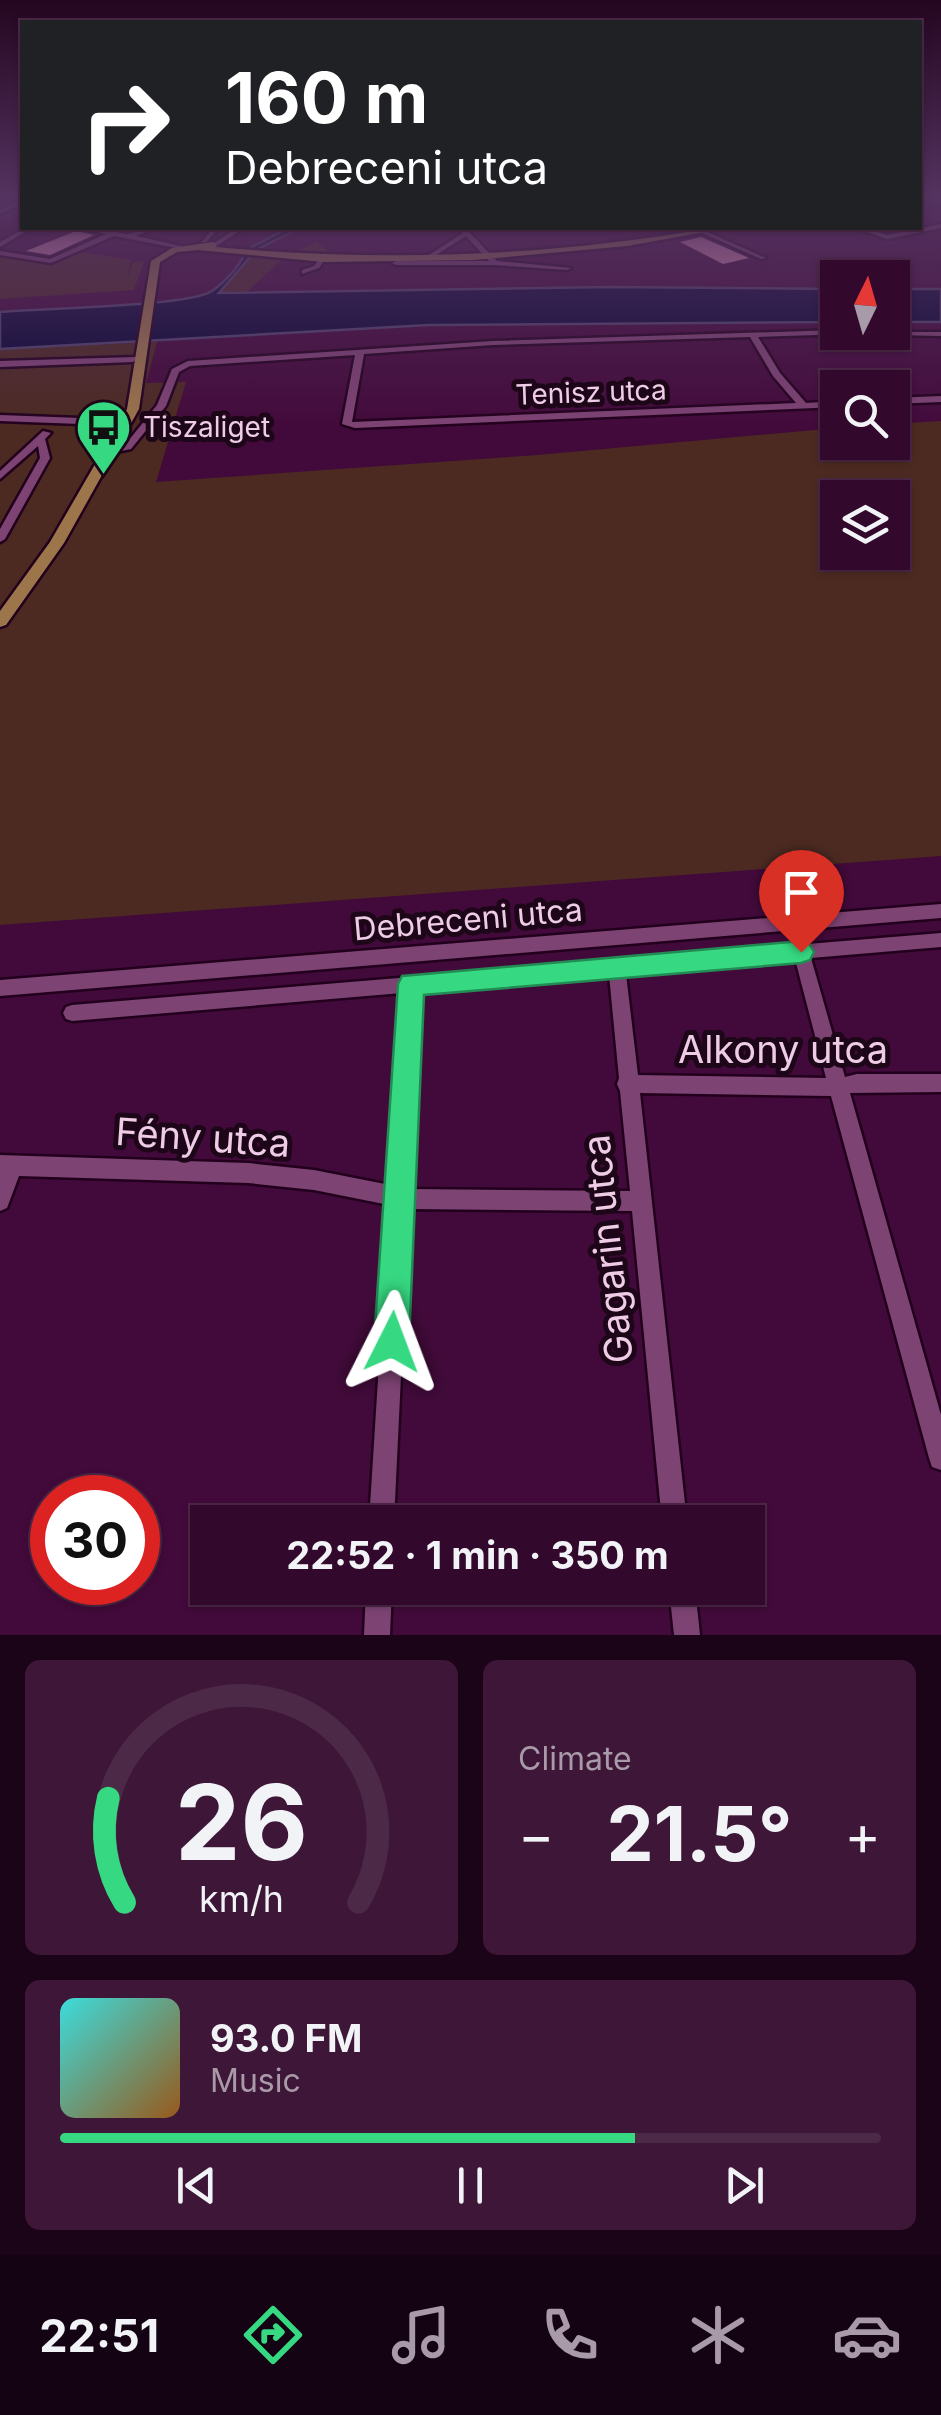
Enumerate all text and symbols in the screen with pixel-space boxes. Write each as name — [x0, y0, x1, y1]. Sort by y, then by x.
text: 160 m — [225, 55, 428, 140]
icon: right — [60, 60, 190, 190]
text: Debreceni utca — [225, 140, 548, 195]
north arrow — [820, 260, 910, 350]
map controls — [820, 260, 910, 570]
button: search — [820, 370, 910, 460]
street label: Tenisz utca — [515, 372, 667, 412]
bus stop icon: Tiszaliget — [74, 397, 134, 476]
place label: Tiszaliget — [143, 410, 270, 444]
button: layers — [820, 480, 910, 570]
pin — [759, 850, 844, 953]
icon: arrive — [774, 865, 829, 920]
street label: Debreceni utca — [352, 890, 584, 948]
street label: Alkony utca — [678, 1026, 888, 1072]
street label: Fény utca — [114, 1108, 292, 1166]
street label: Gagarin utca — [572, 1132, 642, 1366]
position arrow — [340, 1290, 444, 1394]
speed limit sign: 30 — [30, 1475, 160, 1605]
text: 22:52 · 1 min · 350 m — [286, 1532, 669, 1578]
text: Climate — [518, 1739, 632, 1778]
text: 26 — [175, 1759, 308, 1885]
text: 21.5° — [606, 1788, 793, 1879]
text: − — [518, 1802, 554, 1868]
text: + — [845, 1802, 881, 1868]
text: km/h — [199, 1877, 284, 1921]
text: 93.0 FM — [210, 2015, 362, 2061]
text: Music — [210, 2061, 301, 2100]
icon: previous — [169, 2158, 224, 2213]
icon: pause — [443, 2158, 498, 2213]
icon: next — [717, 2158, 772, 2213]
icon: directions — [238, 2300, 308, 2370]
icon: music — [386, 2300, 456, 2370]
icon: phone — [535, 2300, 605, 2370]
icon: climate — [683, 2300, 753, 2370]
icon: car — [832, 2300, 902, 2370]
text: 22:51 — [39, 2308, 159, 2363]

